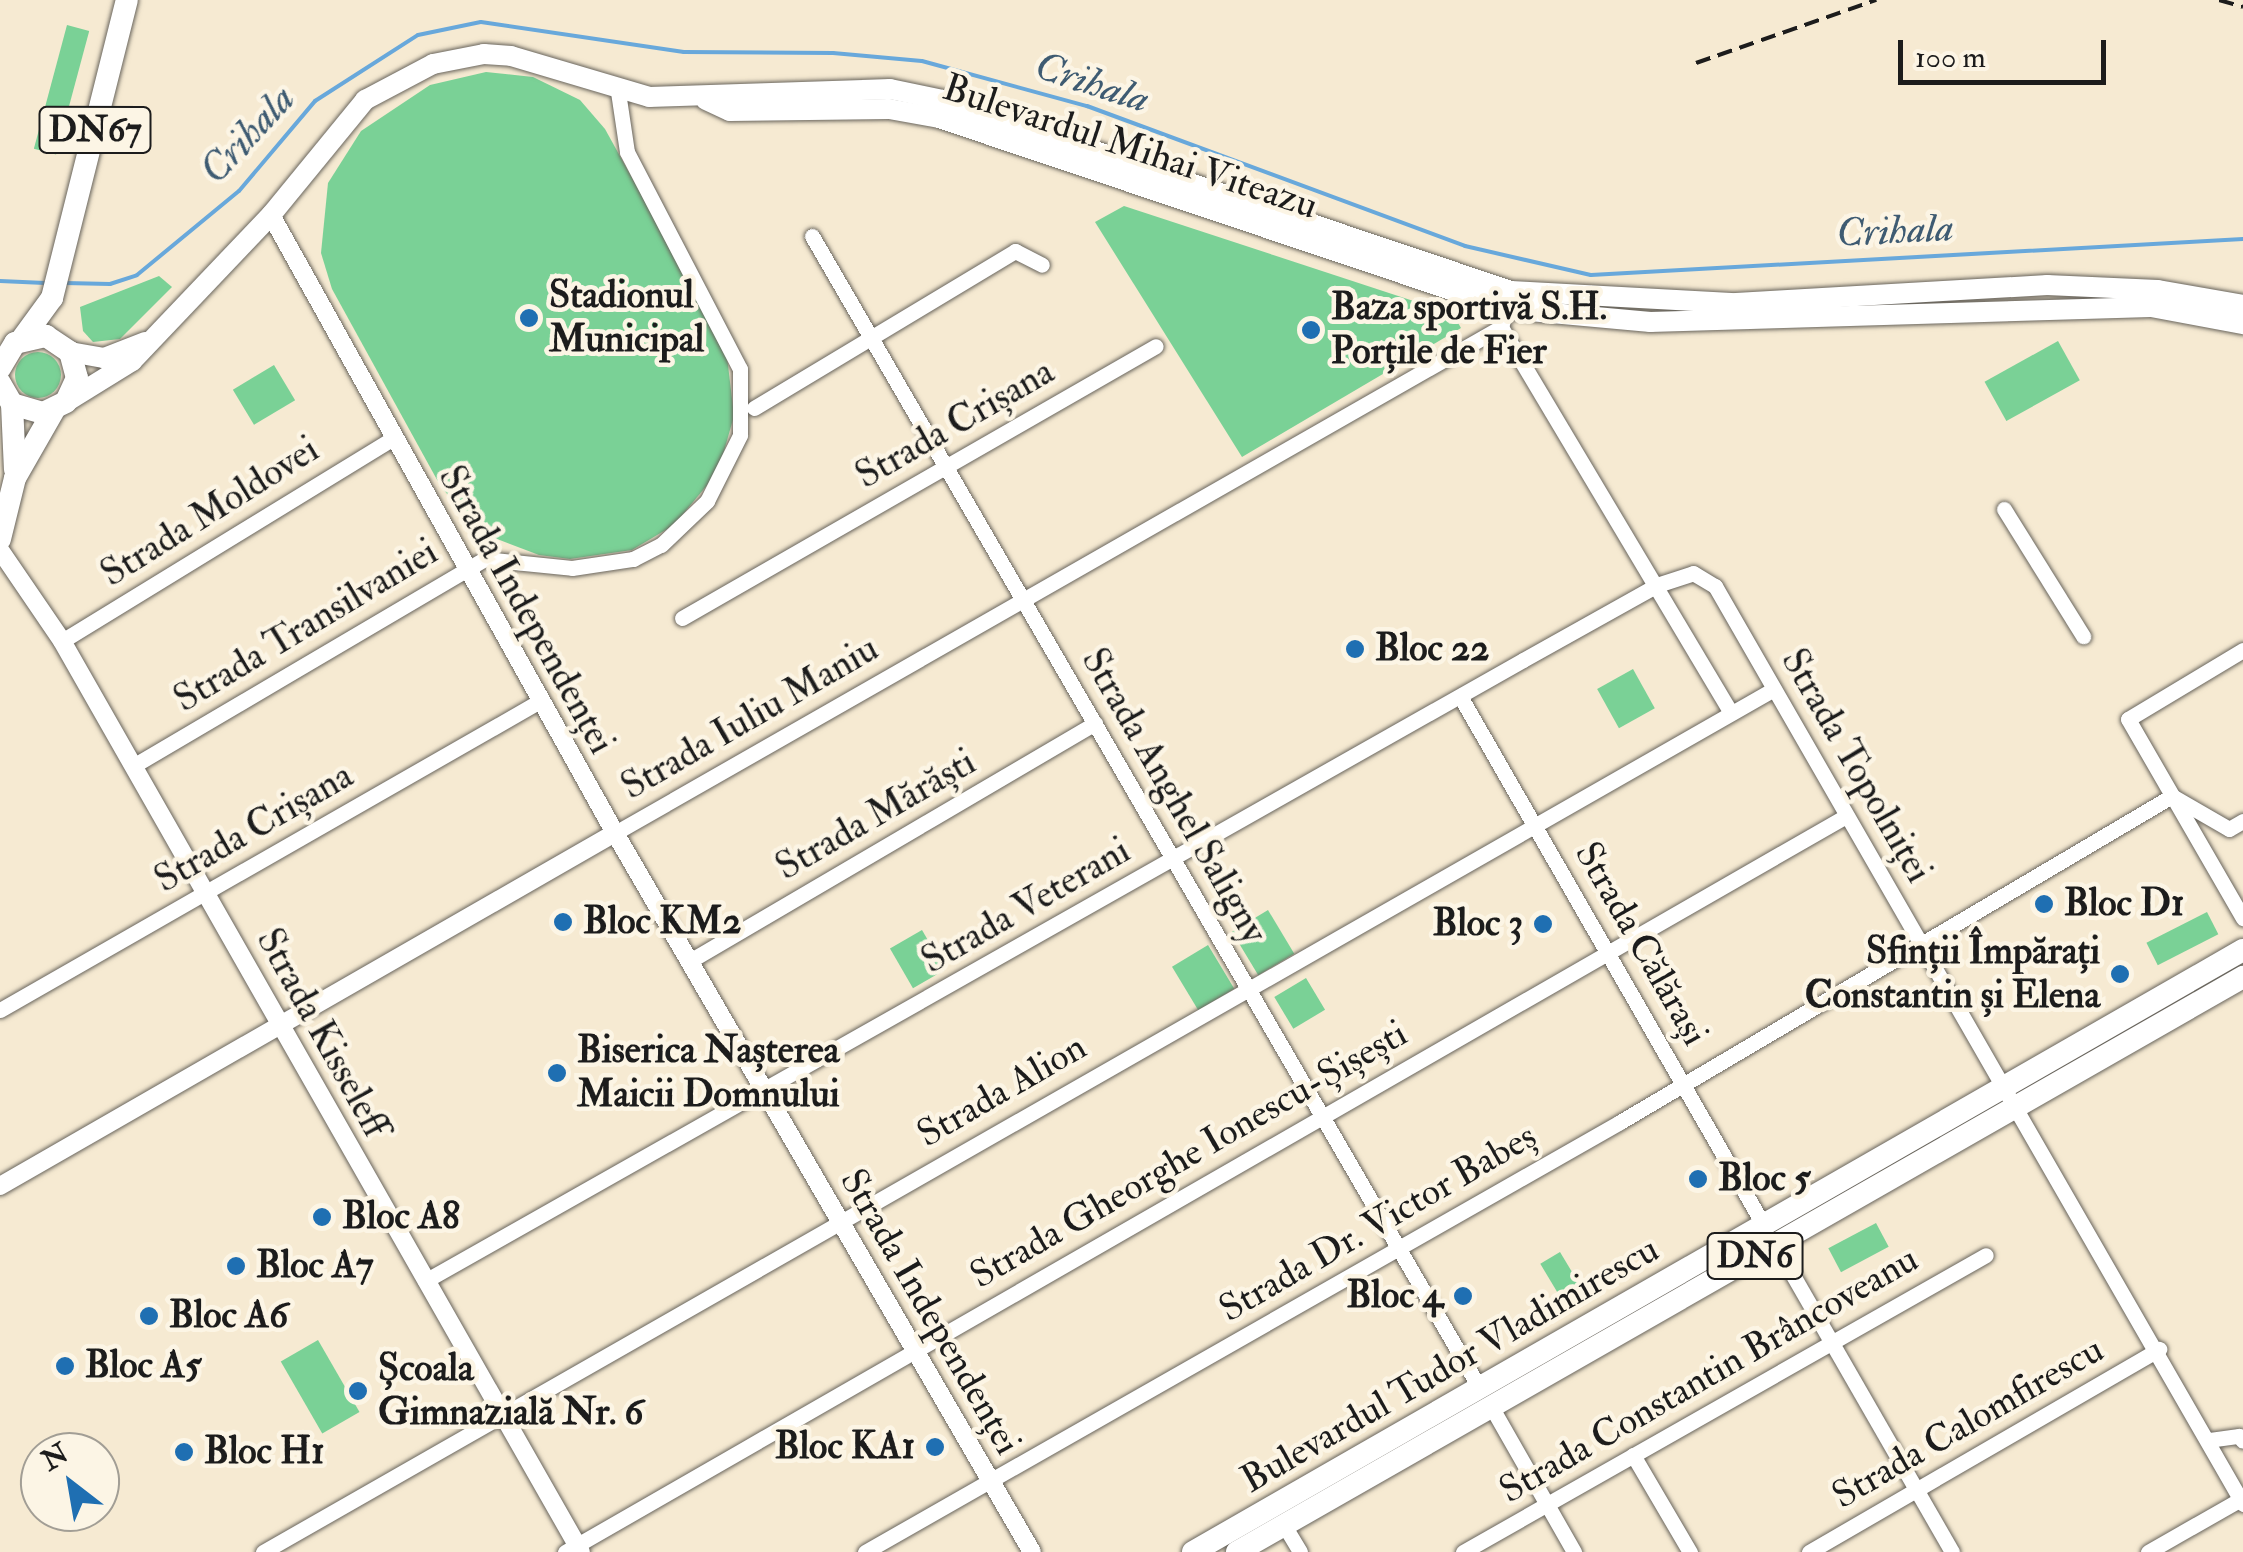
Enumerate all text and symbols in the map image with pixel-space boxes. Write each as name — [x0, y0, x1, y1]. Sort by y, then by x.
scale bar — [1903, 20, 2110, 82]
text: 100 m — [1915, 39, 1986, 76]
water label: Crihala — [1029, 42, 1155, 124]
street label: Bulevardul Mihai Viteazu — [937, 65, 1323, 229]
water label: Crihala — [190, 76, 306, 194]
road number: DN67 — [38, 100, 152, 160]
water label: Crihala — [1835, 204, 1955, 258]
place label: Stadionul Municipal — [549, 273, 704, 362]
place label: Baza sportivă S.H. Porțile de Fier — [1331, 285, 1607, 374]
marker: Stadionul Municipal — [518, 307, 540, 329]
marker: Baza sportivă S.H. Porțile de Fier — [1300, 319, 1322, 341]
street label: Strada Crișana — [848, 349, 1062, 499]
street label: Strada Moldovei — [93, 427, 327, 597]
street label: Strada Independenței — [428, 458, 624, 762]
street label: Strada Transilvaniei — [166, 529, 446, 723]
street label: Strada Iuliu Maniu — [613, 626, 887, 810]
place label: Bloc 22 — [1375, 626, 1489, 672]
marker: Bloc 22 — [1344, 638, 1366, 660]
street label: Strada Anghel Saligny — [1071, 641, 1277, 951]
street label: Strada Topolniței — [1771, 641, 1941, 891]
street label: Strada Mărăști — [768, 740, 984, 890]
street label: Strada Crișana — [147, 753, 361, 903]
street label: Strada Veterani — [914, 828, 1138, 984]
street label: Strada Călărași — [1564, 834, 1718, 1054]
place label: Bloc D1 — [2064, 881, 2184, 927]
marker: Bloc D1 — [2033, 893, 2055, 915]
place label: Bloc KM2 — [583, 899, 741, 945]
place label: Bloc 3 — [1433, 901, 1523, 947]
marker: Bloc KM2 — [552, 911, 574, 933]
marker: Bloc 3 — [1532, 913, 1554, 935]
street label: Strada Kisseleff — [246, 921, 398, 1145]
place label: Sfinții Împărați Constantin și Elena — [1805, 929, 2100, 1018]
marker: Sfinții Împărați Constantin și Elena — [2109, 963, 2131, 985]
street label: Strada Gheorghe Ionescu-Șișești — [963, 1011, 1415, 1299]
street label: Strada Alion — [910, 1024, 1094, 1158]
place label: Biserica Nașterea Maicii Domnului — [577, 1028, 840, 1118]
marker: Biserica Nașterea Maicii Domnului — [546, 1062, 568, 1084]
street label: Strada Dr. Victor Babeș — [1211, 1114, 1545, 1332]
place label: Bloc 5 — [1718, 1156, 1811, 1202]
street label: Strada Independenței — [830, 1161, 1030, 1463]
marker: Bloc 5 — [1687, 1168, 1709, 1190]
place label: Bloc A8 — [342, 1194, 460, 1240]
marker: Bloc A8 — [311, 1206, 333, 1228]
road number: DN6 — [1705, 1226, 1805, 1286]
street label: Bulevardul Tudor Vladimirescu — [1233, 1227, 1667, 1503]
street label: Strada Constantin Brâncoveanu — [1492, 1236, 1926, 1514]
place label: Bloc A7 — [256, 1243, 373, 1289]
marker: Bloc A7 — [225, 1255, 247, 1277]
place label: Bloc 4 — [1347, 1273, 1443, 1319]
marker: Bloc 4 — [1452, 1285, 1474, 1307]
place label: Bloc A6 — [169, 1293, 288, 1339]
marker: Bloc A6 — [138, 1305, 160, 1327]
street label: Strada Calomfirescu — [1825, 1327, 2111, 1519]
place label: Bloc A5 — [85, 1343, 202, 1389]
place label: Școala Gimnazială Nr. 6 — [378, 1346, 643, 1436]
marker: Bloc A5 — [54, 1355, 76, 1377]
marker: Școala Gimnazială Nr. 6 — [347, 1380, 369, 1402]
place label: Bloc KA1 — [775, 1424, 915, 1470]
place label: Bloc H1 — [204, 1429, 325, 1475]
north arrow — [20, 1432, 120, 1532]
text: N — [36, 1436, 75, 1479]
marker: Bloc KA1 — [924, 1436, 946, 1458]
marker: Bloc H1 — [173, 1441, 195, 1463]

